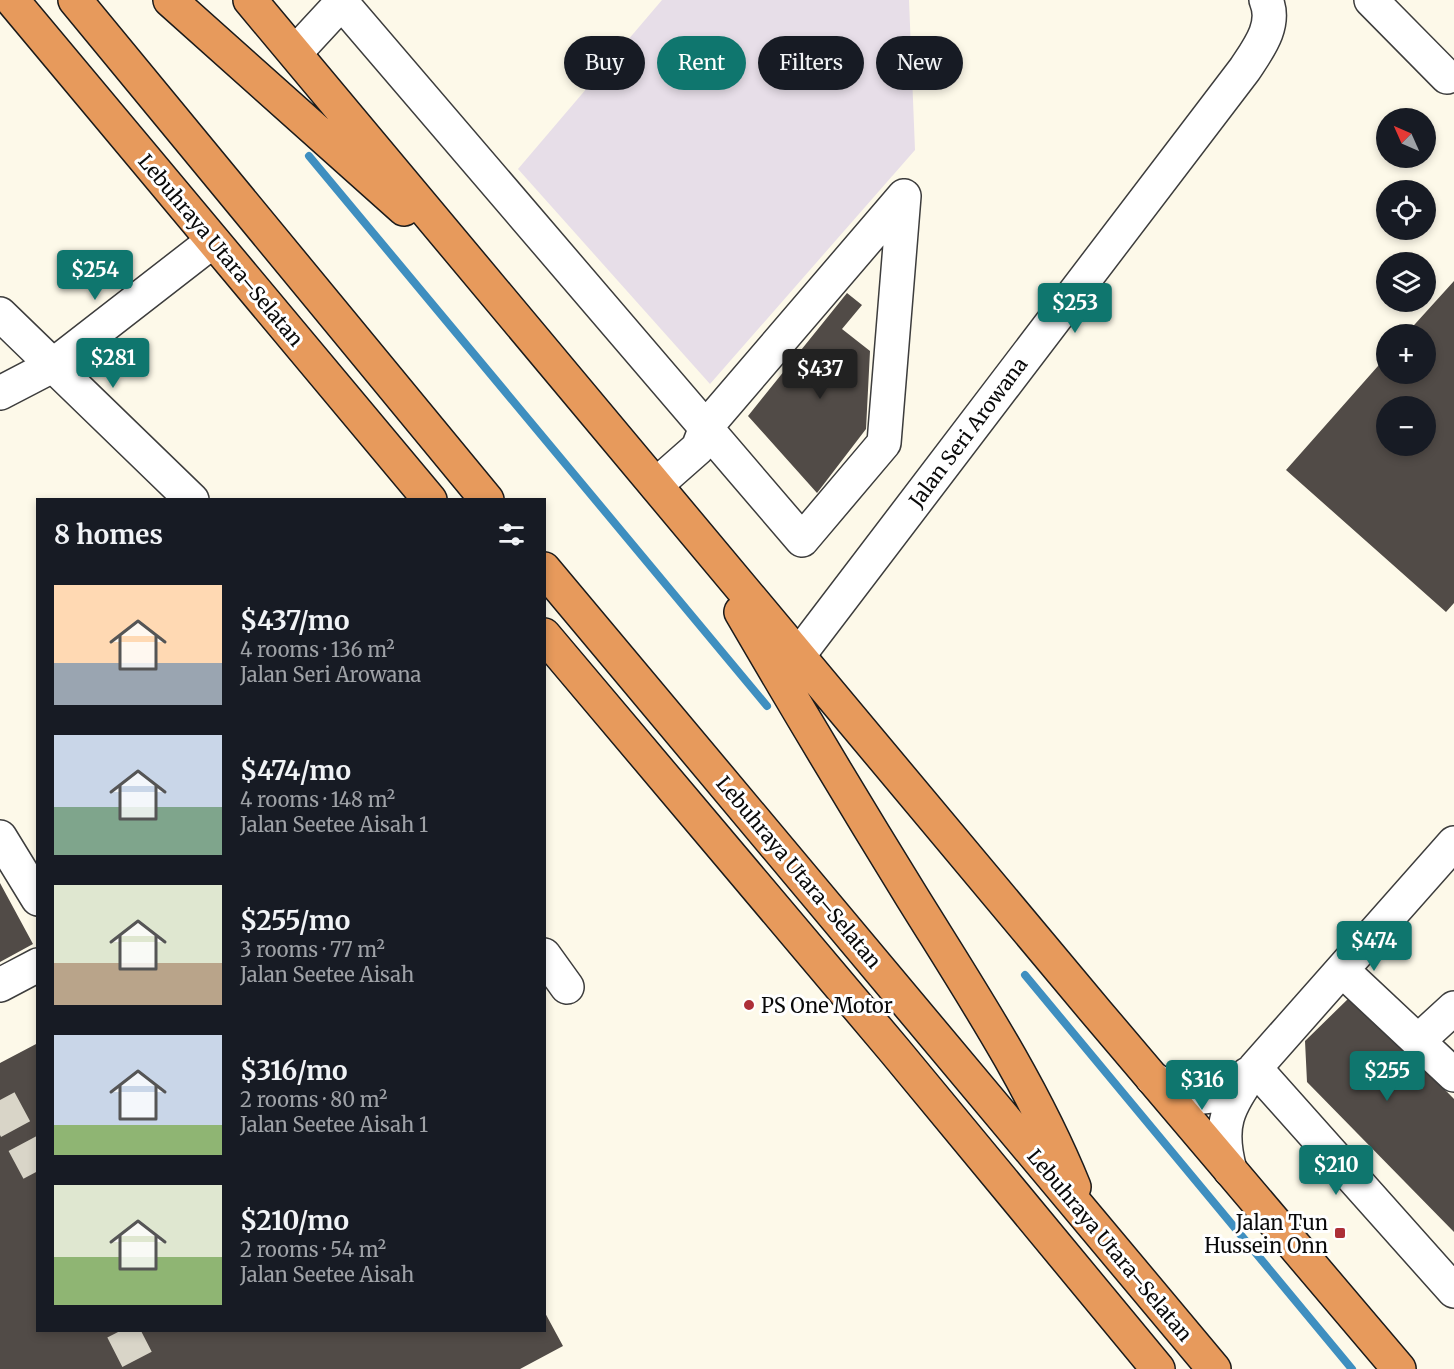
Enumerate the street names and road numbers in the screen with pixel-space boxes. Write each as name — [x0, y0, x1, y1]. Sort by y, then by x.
street label: Lebuhraya Utara–Selatan — [133, 149, 309, 351]
street label: Jalan Seri Arowana — [903, 352, 1033, 513]
street label: Lebuhraya Utara–Selatan — [711, 771, 887, 973]
street label: Lebuhraya Utara–Selatan — [1022, 1144, 1198, 1346]

